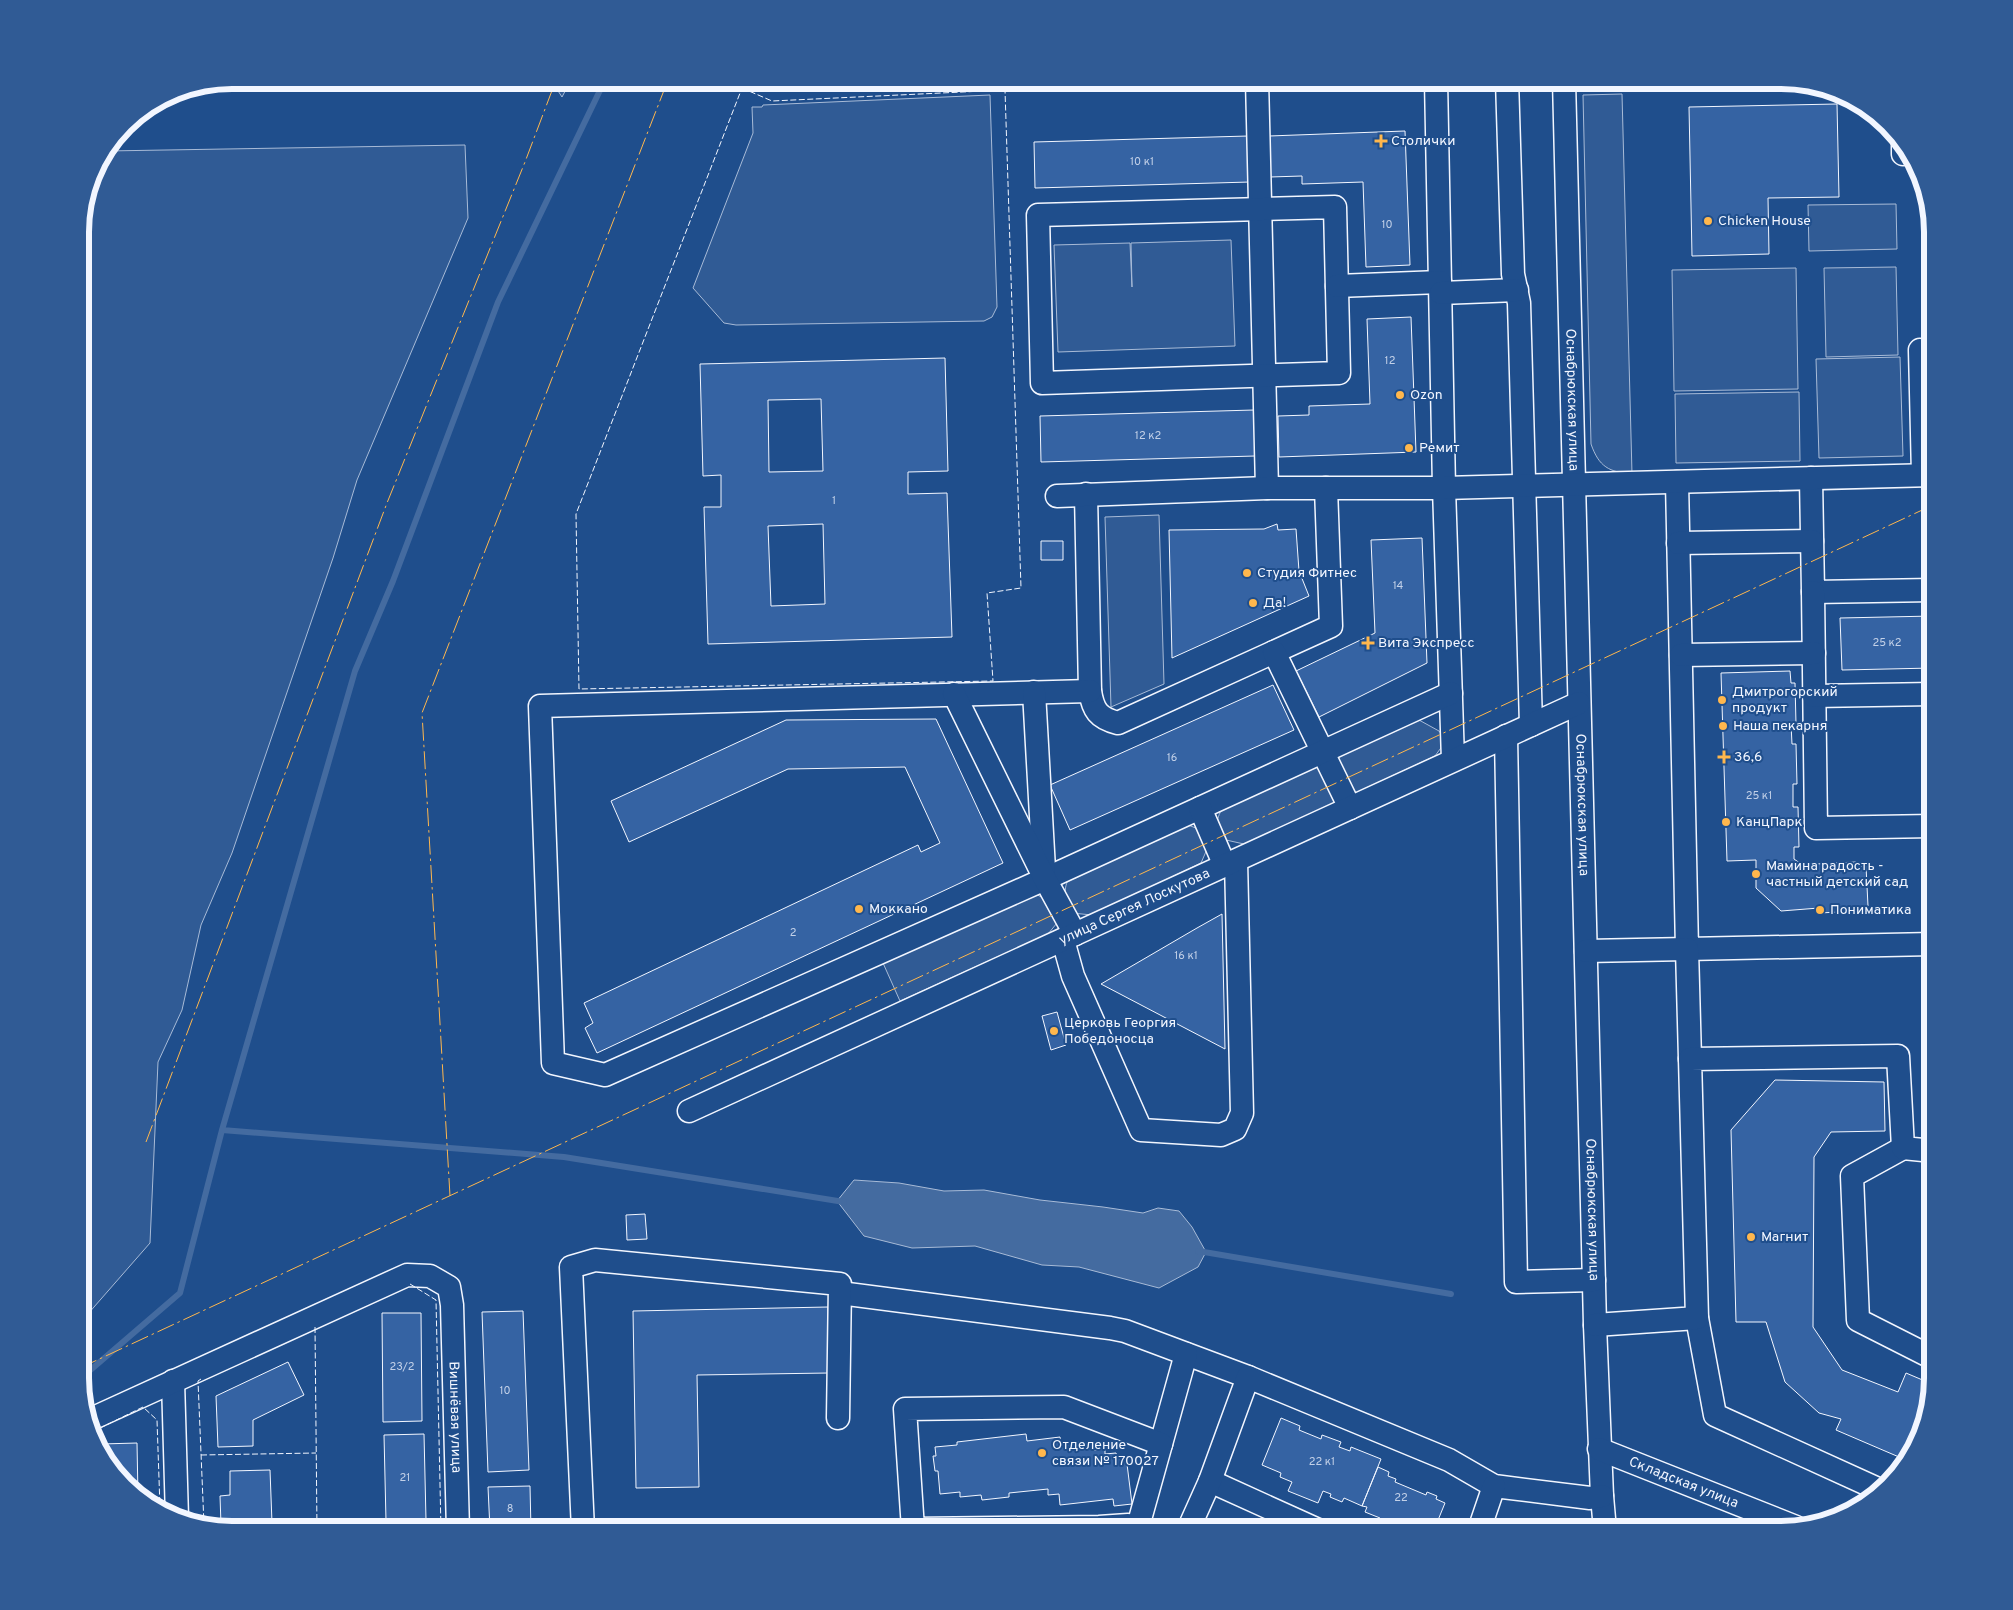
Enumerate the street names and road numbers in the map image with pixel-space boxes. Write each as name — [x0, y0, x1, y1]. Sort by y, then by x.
street label: Оснабрюкская улица — [1562, 328, 1582, 471]
street label: Оснабрюкская улица — [1572, 733, 1592, 876]
street label: улица Сергея Лоскутова — [1056, 865, 1213, 949]
street label: Оснабрюкская улица — [1582, 1138, 1602, 1281]
street label: Вишнёвая улица — [445, 1361, 465, 1473]
street label: Складская улица — [1626, 1453, 1741, 1512]

